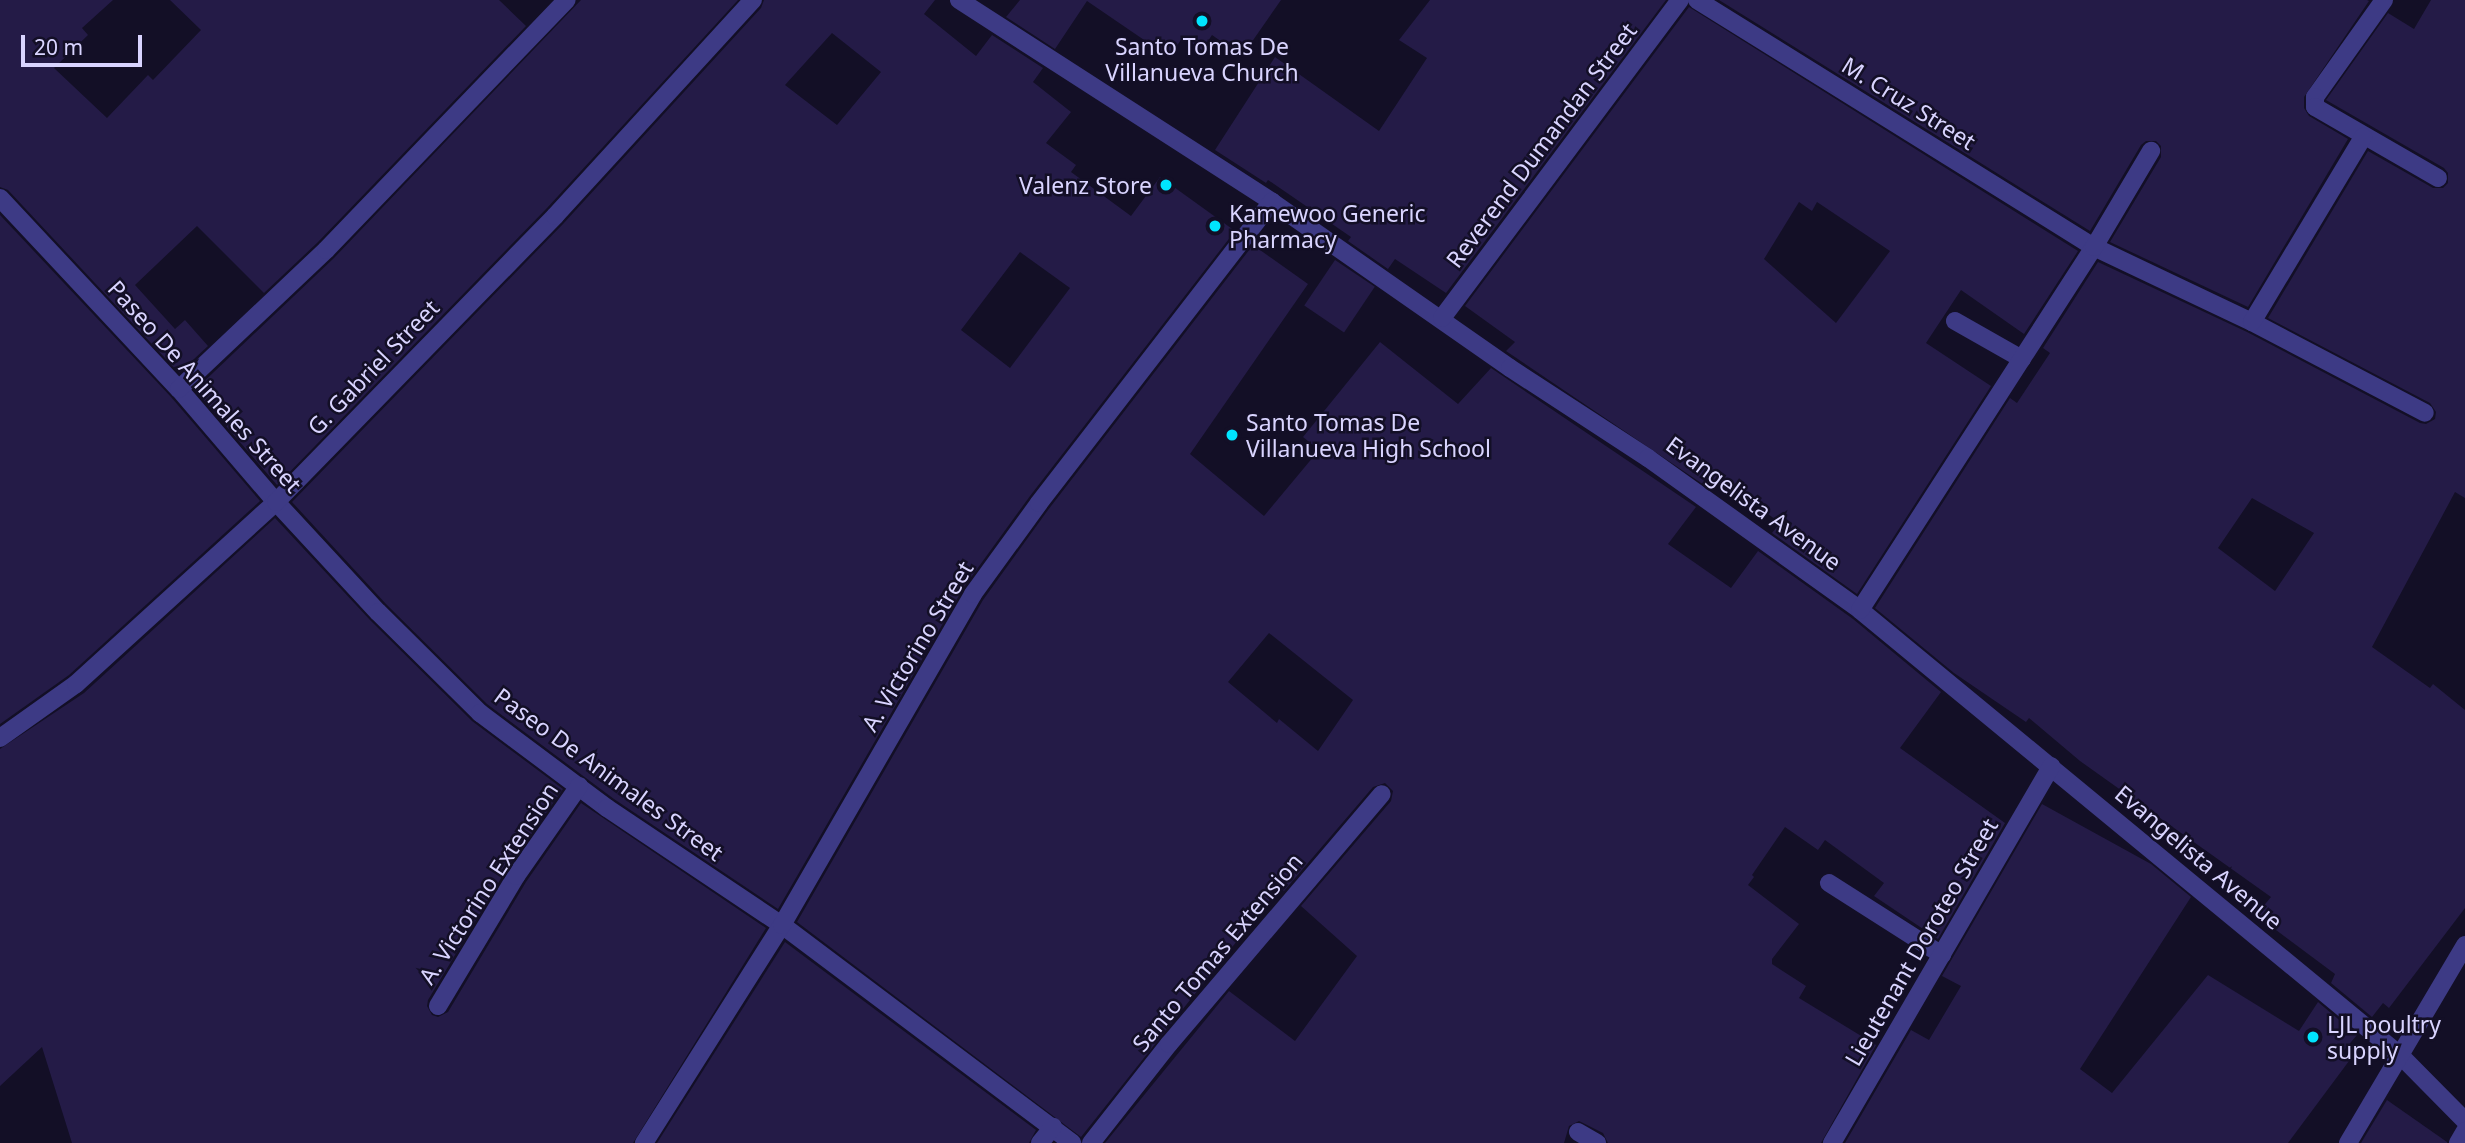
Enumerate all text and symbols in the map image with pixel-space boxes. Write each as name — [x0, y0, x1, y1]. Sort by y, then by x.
marker: Santo Tomas De Villanueva Church — [1194, 13, 1210, 29]
street label: Reverend Dumandan Street — [1440, 17, 1642, 273]
scale bar — [24, 21, 145, 65]
place label: Santo Tomas De Villanueva Church — [1105, 32, 1299, 86]
text: 20 m — [34, 33, 83, 61]
street label: M. Cruz Street — [1837, 51, 1981, 155]
place label: Valenz Store — [1019, 171, 1152, 199]
marker: Valenz Store — [1158, 177, 1174, 193]
place label: Kamewoo Generic Pharmacy — [1229, 199, 1425, 253]
marker: Kamewoo Generic Pharmacy — [1207, 218, 1223, 234]
street label: Paseo De Animales Street — [102, 274, 308, 498]
street label: G. Gabriel Street — [302, 294, 444, 440]
place label: Santo Tomas De Villanueva High School — [1246, 408, 1491, 462]
marker: Santo Tomas De Villanueva High School — [1224, 427, 1240, 443]
street label: Evangelista Avenue — [1661, 430, 1847, 576]
street label: A. Victorino Street — [855, 556, 979, 736]
street label: Paseo De Animales Street — [489, 682, 729, 866]
street label: A. Victorino Extension — [412, 777, 564, 989]
street label: Evangelista Avenue — [2110, 779, 2288, 935]
street label: Lieutenant Doroteo Street — [1839, 813, 2003, 1071]
street label: Santo Tomas Extension — [1126, 847, 1308, 1057]
place label: LJL poultry supply — [2327, 1010, 2441, 1064]
marker: LJL poultry supply — [2305, 1029, 2321, 1045]

